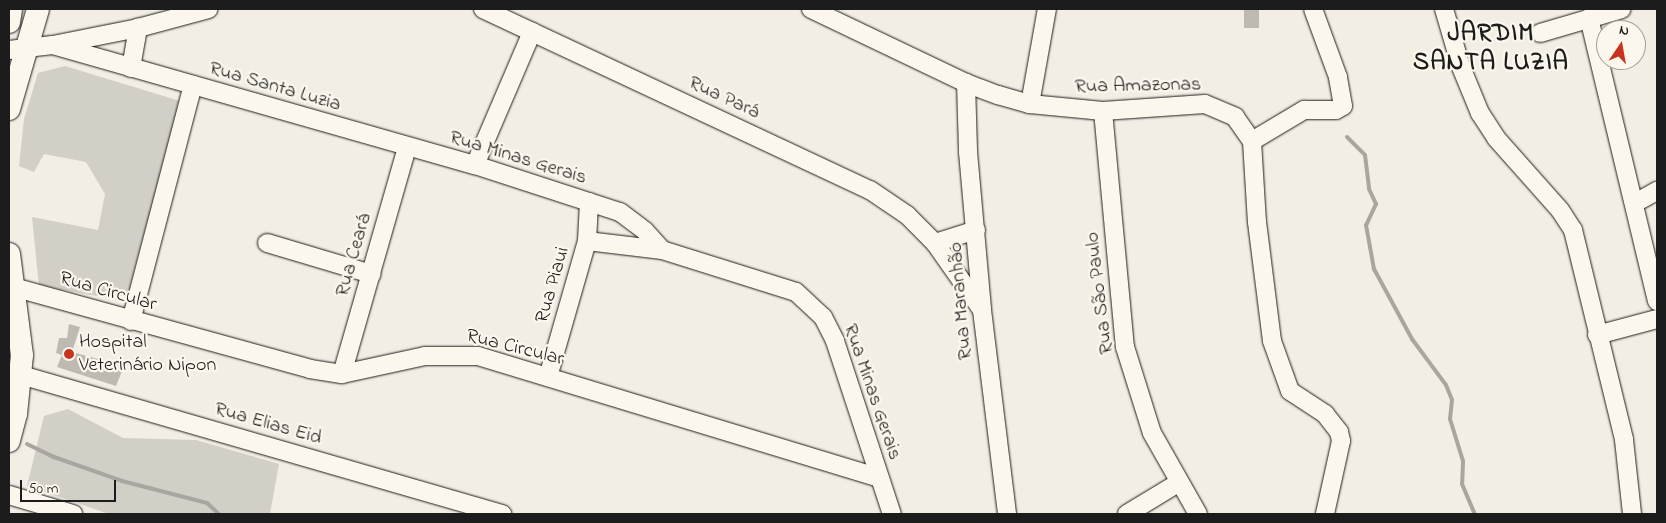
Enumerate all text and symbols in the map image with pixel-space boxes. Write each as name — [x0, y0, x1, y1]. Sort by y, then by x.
district label: JARDIM SANTA LUZIA — [1412, 20, 1570, 79]
north arrow — [1596, 20, 1646, 70]
text: N — [1617, 20, 1631, 42]
street label: Rua Santa Luzia — [206, 57, 344, 117]
street label: Rua Pará — [685, 71, 763, 125]
street label: Rua Amazonas — [1075, 73, 1201, 99]
street label: Rua Minas Gerais — [447, 126, 589, 190]
street label: Rua Ceará — [331, 211, 377, 299]
street label: Rua São Paulo — [1081, 231, 1119, 355]
street label: Rua Maranhão — [944, 241, 978, 361]
street label: Rua Piaui — [531, 244, 575, 326]
street label: Rua Circular — [57, 267, 159, 317]
street label: Rua Minas Gerais — [838, 321, 906, 463]
street label: Rua Circular — [464, 324, 566, 372]
place label: Hospital Veterinário Nipon — [79, 330, 216, 377]
marker: Hospital Veterinário Nipon — [63, 348, 75, 360]
street label: Rua Elias Eid — [212, 397, 324, 451]
scale bar — [22, 470, 119, 502]
text: 50 m — [28, 478, 58, 500]

